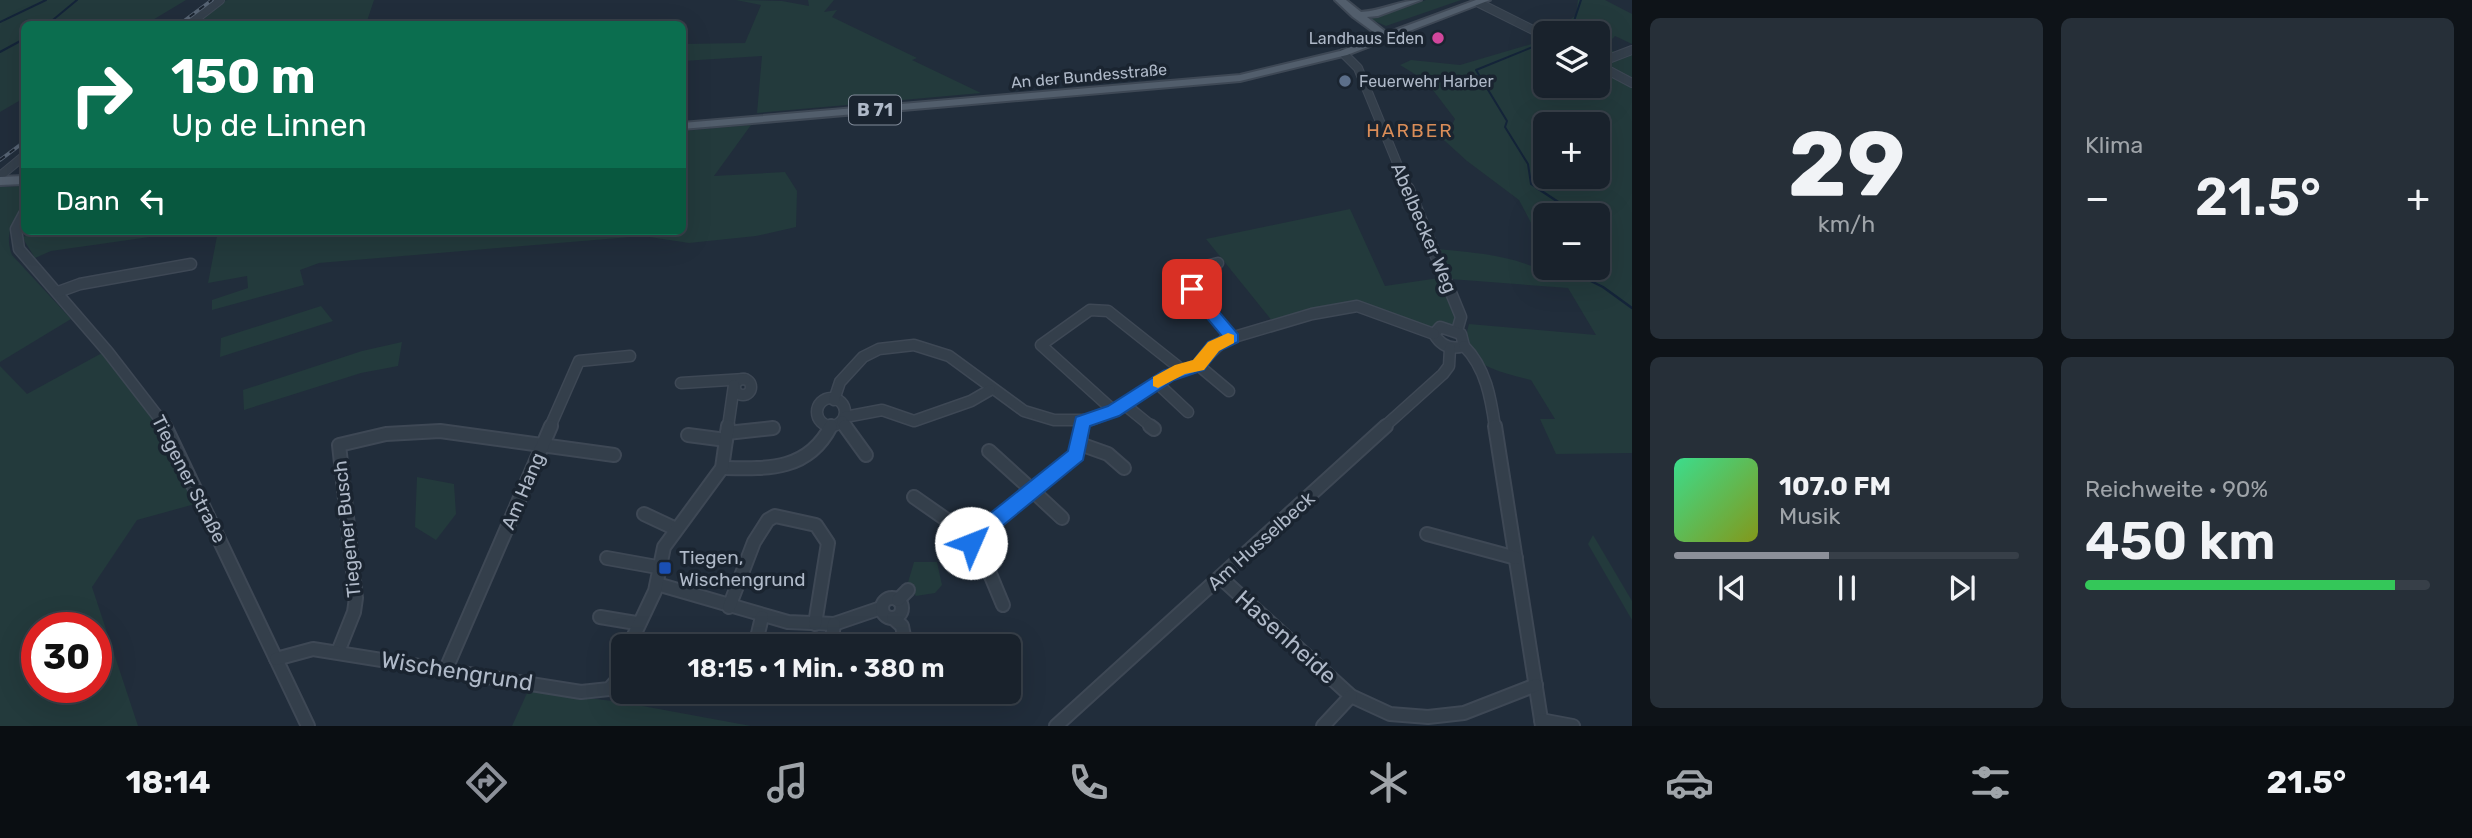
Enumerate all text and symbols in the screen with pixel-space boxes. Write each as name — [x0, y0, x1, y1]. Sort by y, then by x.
map controls — [1533, 21, 1610, 280]
button: layers — [1533, 21, 1610, 98]
place label: Landhaus Eden — [1309, 29, 1424, 48]
marker: Landhaus Eden — [1430, 30, 1446, 46]
text: 150 m — [171, 47, 316, 105]
icon: right — [56, 49, 147, 140]
street label: An der Bundesstraße — [1010, 60, 1168, 92]
place label: Feuerwehr Harber — [1359, 72, 1494, 91]
marker: Feuerwehr Harber — [1337, 73, 1353, 89]
road number: B 71 — [849, 96, 901, 124]
text: Up de Linnen — [171, 106, 367, 144]
text: 29 — [1788, 110, 1905, 218]
button: + — [1533, 112, 1610, 189]
district label: HARBER — [1366, 119, 1454, 142]
text: Klima — [2085, 131, 2143, 159]
street label: Abelbecker Weg — [1386, 159, 1462, 297]
text: 21.5° — [2195, 166, 2321, 228]
text: − — [2085, 175, 2110, 221]
text: + — [2406, 175, 2430, 221]
icon: left — [134, 182, 172, 220]
text: Dann — [56, 186, 120, 217]
button: − — [1533, 203, 1610, 280]
text: km/h — [1818, 210, 1875, 238]
pin — [1162, 259, 1222, 319]
icon: arrive — [1173, 270, 1211, 308]
street label: Tiegener Straße — [147, 411, 231, 547]
street label: Am Hang — [497, 449, 549, 533]
street label: Tiegener Busch — [328, 459, 366, 599]
text: 107.0 FM — [1779, 471, 1891, 502]
text: Reichweite · 90% — [2085, 475, 2268, 503]
street label: Am Husselbeck — [1203, 487, 1319, 595]
text: Musik — [1779, 502, 1840, 530]
position arrow — [934, 506, 1008, 580]
text: 450 km — [2085, 510, 2276, 572]
place label: Tiegen, Wischengrund — [679, 546, 806, 591]
marker: Tiegen, Wischengrund — [657, 560, 673, 576]
icon: previous — [1713, 569, 1751, 607]
icon: pause — [1828, 569, 1866, 607]
icon: next — [1943, 569, 1981, 607]
street label: Hasenheide — [1230, 584, 1342, 690]
speed limit sign: 30 — [21, 612, 112, 703]
street label: Wischengrund — [379, 645, 535, 697]
text: 18:15 · 1 Min. · 380 m — [687, 653, 945, 684]
icon: directions — [462, 758, 511, 807]
icon: music — [763, 758, 812, 807]
icon: phone — [1064, 758, 1113, 807]
icon: climate — [1364, 758, 1413, 807]
icon: car — [1665, 758, 1714, 807]
icon: filters — [1966, 758, 2015, 807]
text: 18:14 — [126, 763, 211, 801]
text: 21.5° — [2266, 763, 2346, 801]

